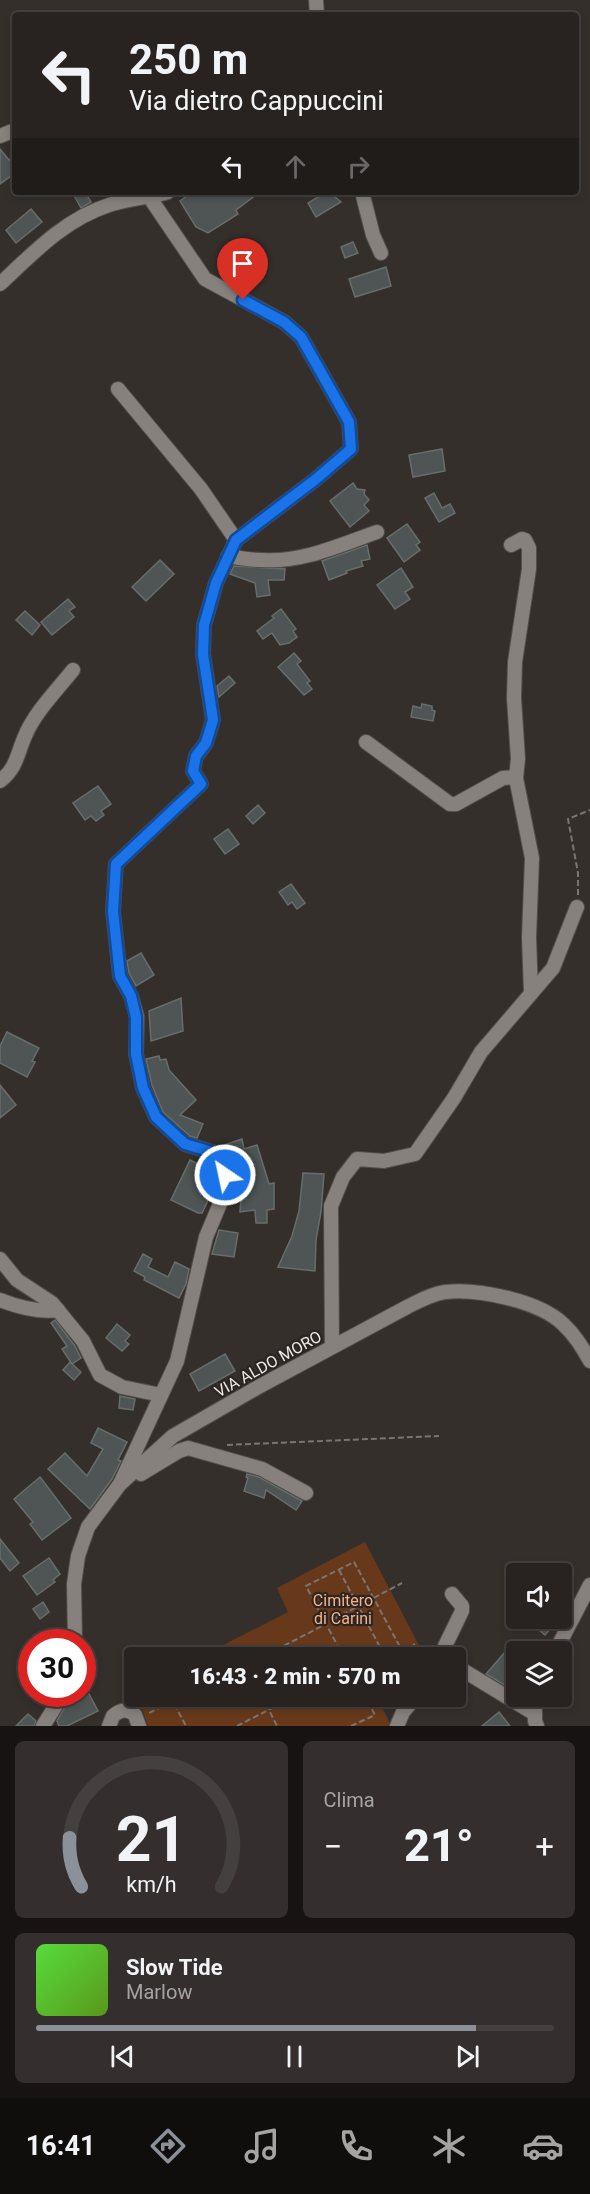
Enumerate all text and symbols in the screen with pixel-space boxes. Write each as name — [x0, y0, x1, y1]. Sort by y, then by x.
text: 250 m — [129, 35, 248, 84]
icon: left — [30, 36, 108, 114]
text: Via dietro Cappuccini — [129, 85, 384, 117]
icon: left — [216, 150, 249, 183]
icon: ahead — [279, 150, 312, 183]
icon: right — [342, 150, 375, 183]
pin — [217, 238, 268, 300]
icon: arrive — [226, 247, 259, 280]
position arrow — [193, 1143, 257, 1207]
street label: VIA ALDO MORO — [211, 1327, 325, 1401]
map controls — [506, 1563, 572, 1707]
button: sound — [506, 1563, 572, 1629]
park label: Cimitero di Carini — [313, 1591, 373, 1628]
speed limit sign: 30 — [18, 1629, 96, 1707]
button: layers — [506, 1641, 572, 1707]
text: 16:43 · 2 min · 570 m — [190, 1664, 400, 1689]
text: Clima — [324, 1788, 375, 1812]
text: 21 — [115, 1803, 187, 1876]
text: 21° — [404, 1819, 474, 1872]
text: − — [324, 1827, 342, 1866]
text: + — [535, 1827, 554, 1866]
text: km/h — [126, 1872, 176, 1897]
text: Slow Tide — [126, 1955, 223, 1980]
text: Marlow — [126, 1980, 192, 2004]
icon: previous — [106, 2040, 139, 2073]
icon: pause — [278, 2040, 311, 2073]
icon: next — [451, 2040, 484, 2073]
icon: directions — [147, 2125, 189, 2167]
icon: music — [241, 2125, 283, 2167]
icon: phone — [335, 2125, 377, 2167]
icon: climate — [428, 2125, 470, 2167]
icon: car — [522, 2125, 564, 2167]
text: 16:41 — [26, 2130, 95, 2162]

